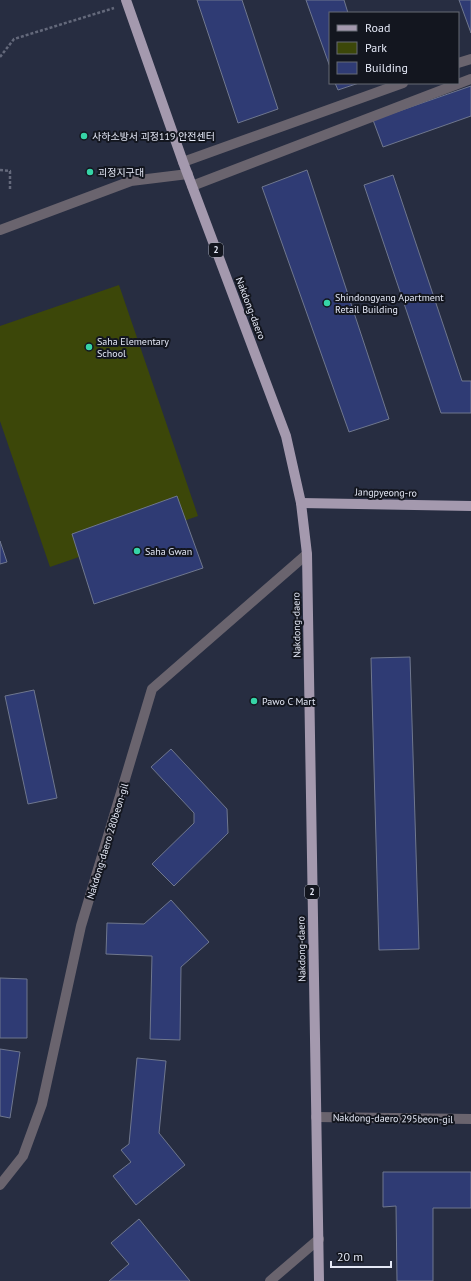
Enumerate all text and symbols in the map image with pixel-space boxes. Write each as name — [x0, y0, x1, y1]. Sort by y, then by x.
legend — [329, 12, 459, 84]
text: Road — [365, 20, 390, 35]
text: Park — [365, 40, 387, 55]
text: Building — [365, 60, 408, 75]
place label: 사하소방서 괴정119 안전센터 — [92, 130, 215, 143]
marker: 사하소방서 괴정119 안전센터 — [79, 131, 89, 141]
place label: 괴정지구대 — [98, 166, 144, 179]
marker: 괴정지구대 — [85, 167, 95, 177]
road number: 2 — [209, 243, 223, 257]
street label: Nakdong-daero — [233, 275, 268, 341]
place label: Shindongyang Apartment Retail Building — [335, 291, 444, 316]
marker: Shindongyang Apartment Retail Building — [322, 298, 332, 308]
place label: Saha Elementary School — [97, 335, 169, 360]
marker: Saha Elementary School — [84, 342, 94, 352]
street label: Jangpyeong-ro — [354, 485, 417, 500]
place label: Saha Gwan — [145, 545, 192, 558]
marker: Saha Gwan — [132, 546, 142, 556]
street label: Nakdong-daero — [289, 592, 304, 658]
place label: Pawo C Mart — [262, 695, 316, 708]
marker: Pawo C Mart — [249, 696, 259, 706]
street label: Nakdong-daero 280beon-gil — [84, 781, 131, 901]
road number: 2 — [305, 885, 319, 899]
street label: Nakdong-daero — [294, 916, 309, 982]
street label: Nakdong-daero 295beon-gil — [333, 1111, 453, 1126]
scale bar — [331, 1243, 391, 1269]
text: 20 m — [337, 1249, 363, 1264]

